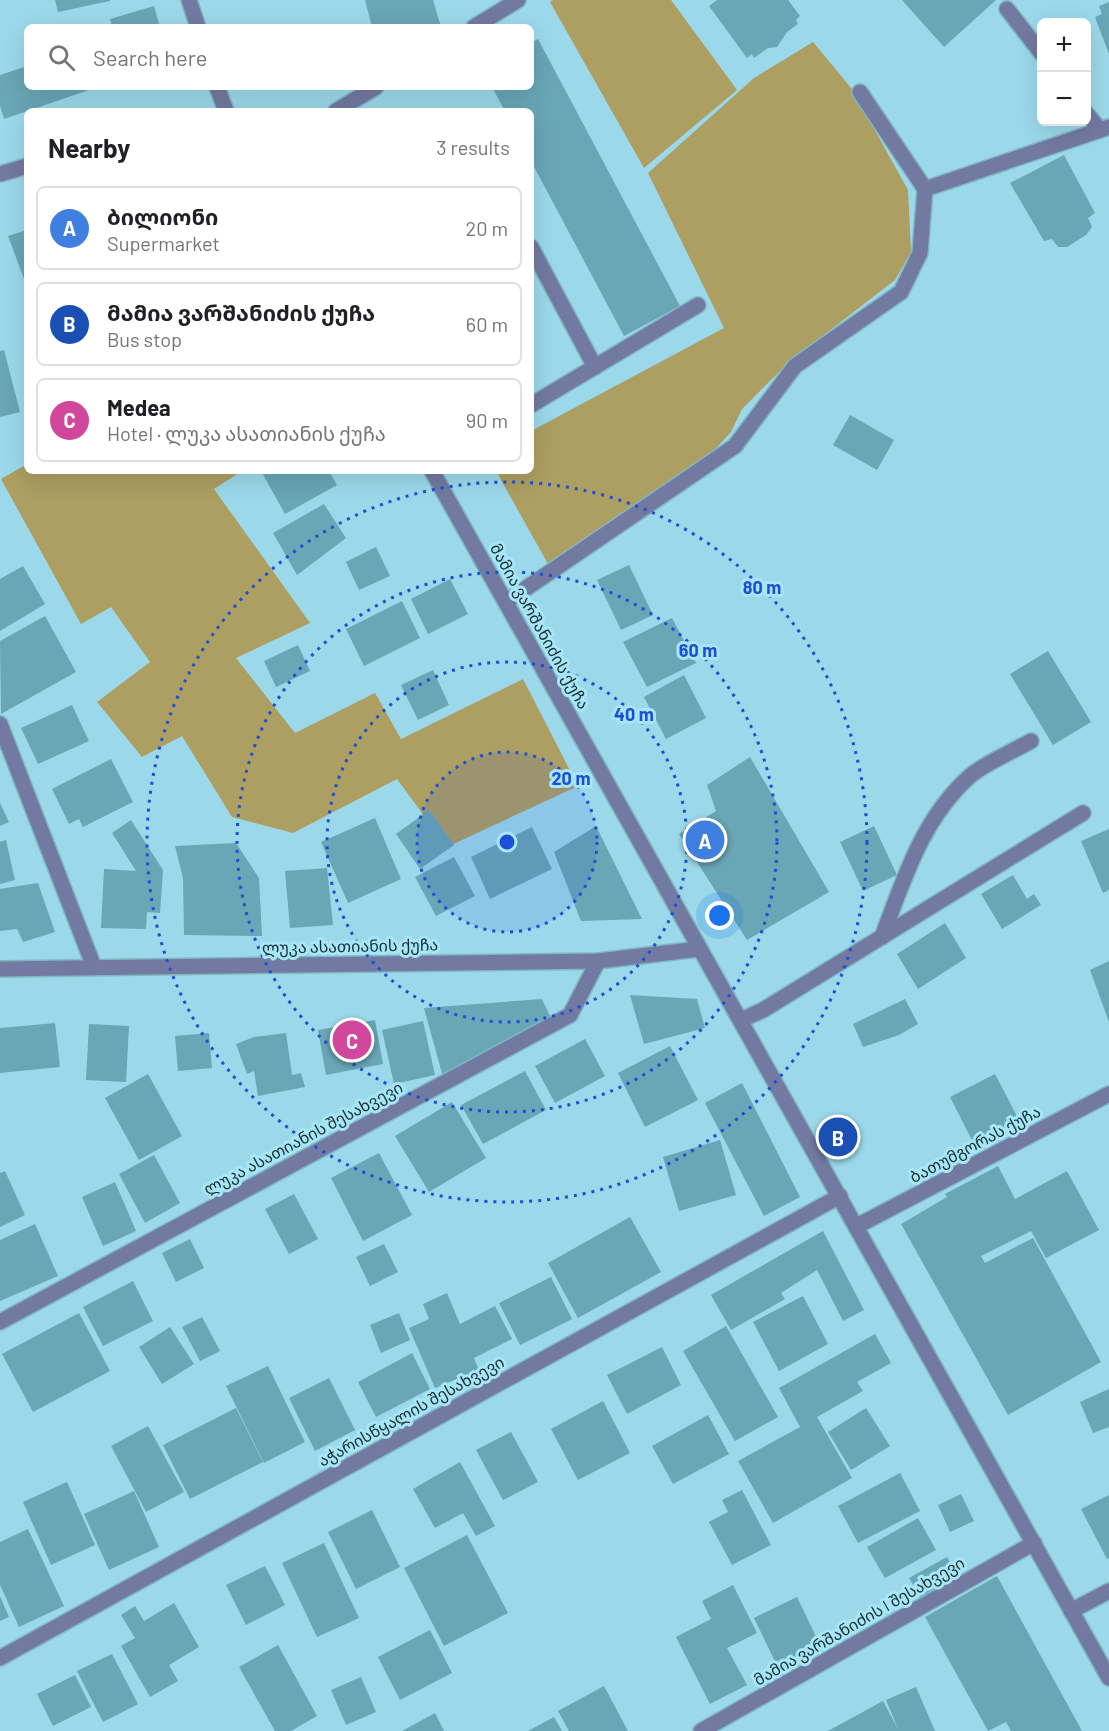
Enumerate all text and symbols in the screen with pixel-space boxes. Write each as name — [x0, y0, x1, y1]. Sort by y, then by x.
map controls — [1037, 18, 1091, 126]
button: + — [1037, 18, 1091, 72]
search box — [24, 24, 534, 90]
icon: search — [45, 41, 78, 74]
text: Search here — [93, 44, 207, 70]
button: − — [1037, 72, 1091, 126]
text: Nearby — [48, 132, 130, 163]
text: 3 results — [436, 135, 510, 159]
text: ბილიონი — [107, 203, 218, 229]
text: A — [63, 216, 76, 240]
text: 20 m — [465, 216, 508, 240]
text: Supermarket — [107, 231, 220, 255]
text: მამია ვარშანიძის ქუჩა — [107, 299, 375, 325]
text: B — [63, 312, 76, 336]
text: 60 m — [466, 312, 508, 336]
text: Bus stop — [107, 327, 182, 351]
text: Medea — [107, 394, 171, 420]
text: C — [63, 408, 76, 432]
text: 90 m — [466, 408, 508, 432]
text: Hotel · ლუკა ასათიანის ქუჩა — [107, 421, 386, 445]
street label: მამია ვარშანიძის ქუჩა — [486, 540, 594, 712]
text: 80 m — [743, 576, 781, 598]
text: 60 m — [679, 639, 717, 661]
text: 40 m — [614, 703, 654, 725]
text: 20 m — [552, 767, 590, 789]
pin: A — [686, 818, 724, 862]
centre of rings — [497, 832, 517, 852]
your location — [705, 901, 734, 930]
street label: ლუკა ასათიანის ქუჩა — [262, 934, 438, 959]
pin: C — [332, 1018, 372, 1062]
street label: ლუკა ასათიანის შესახვევი — [200, 1077, 406, 1200]
street label: ბათუმგორას ქუჩა — [906, 1101, 1044, 1187]
pin: B — [818, 1114, 858, 1160]
street label: აჭარისწყალის შესახვევი — [315, 1351, 508, 1471]
street label: მამია ვარშანიძის I შესახვევი — [750, 1552, 968, 1690]

